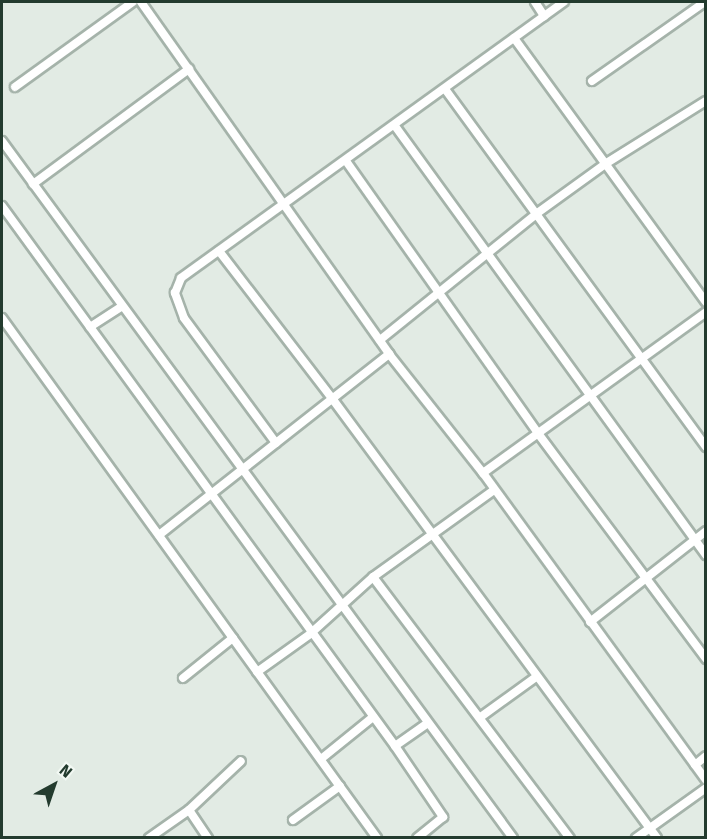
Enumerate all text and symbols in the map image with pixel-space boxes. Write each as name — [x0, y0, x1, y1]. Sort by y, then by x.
north arrow — [24, 755, 84, 815]
text: N — [56, 760, 76, 782]

